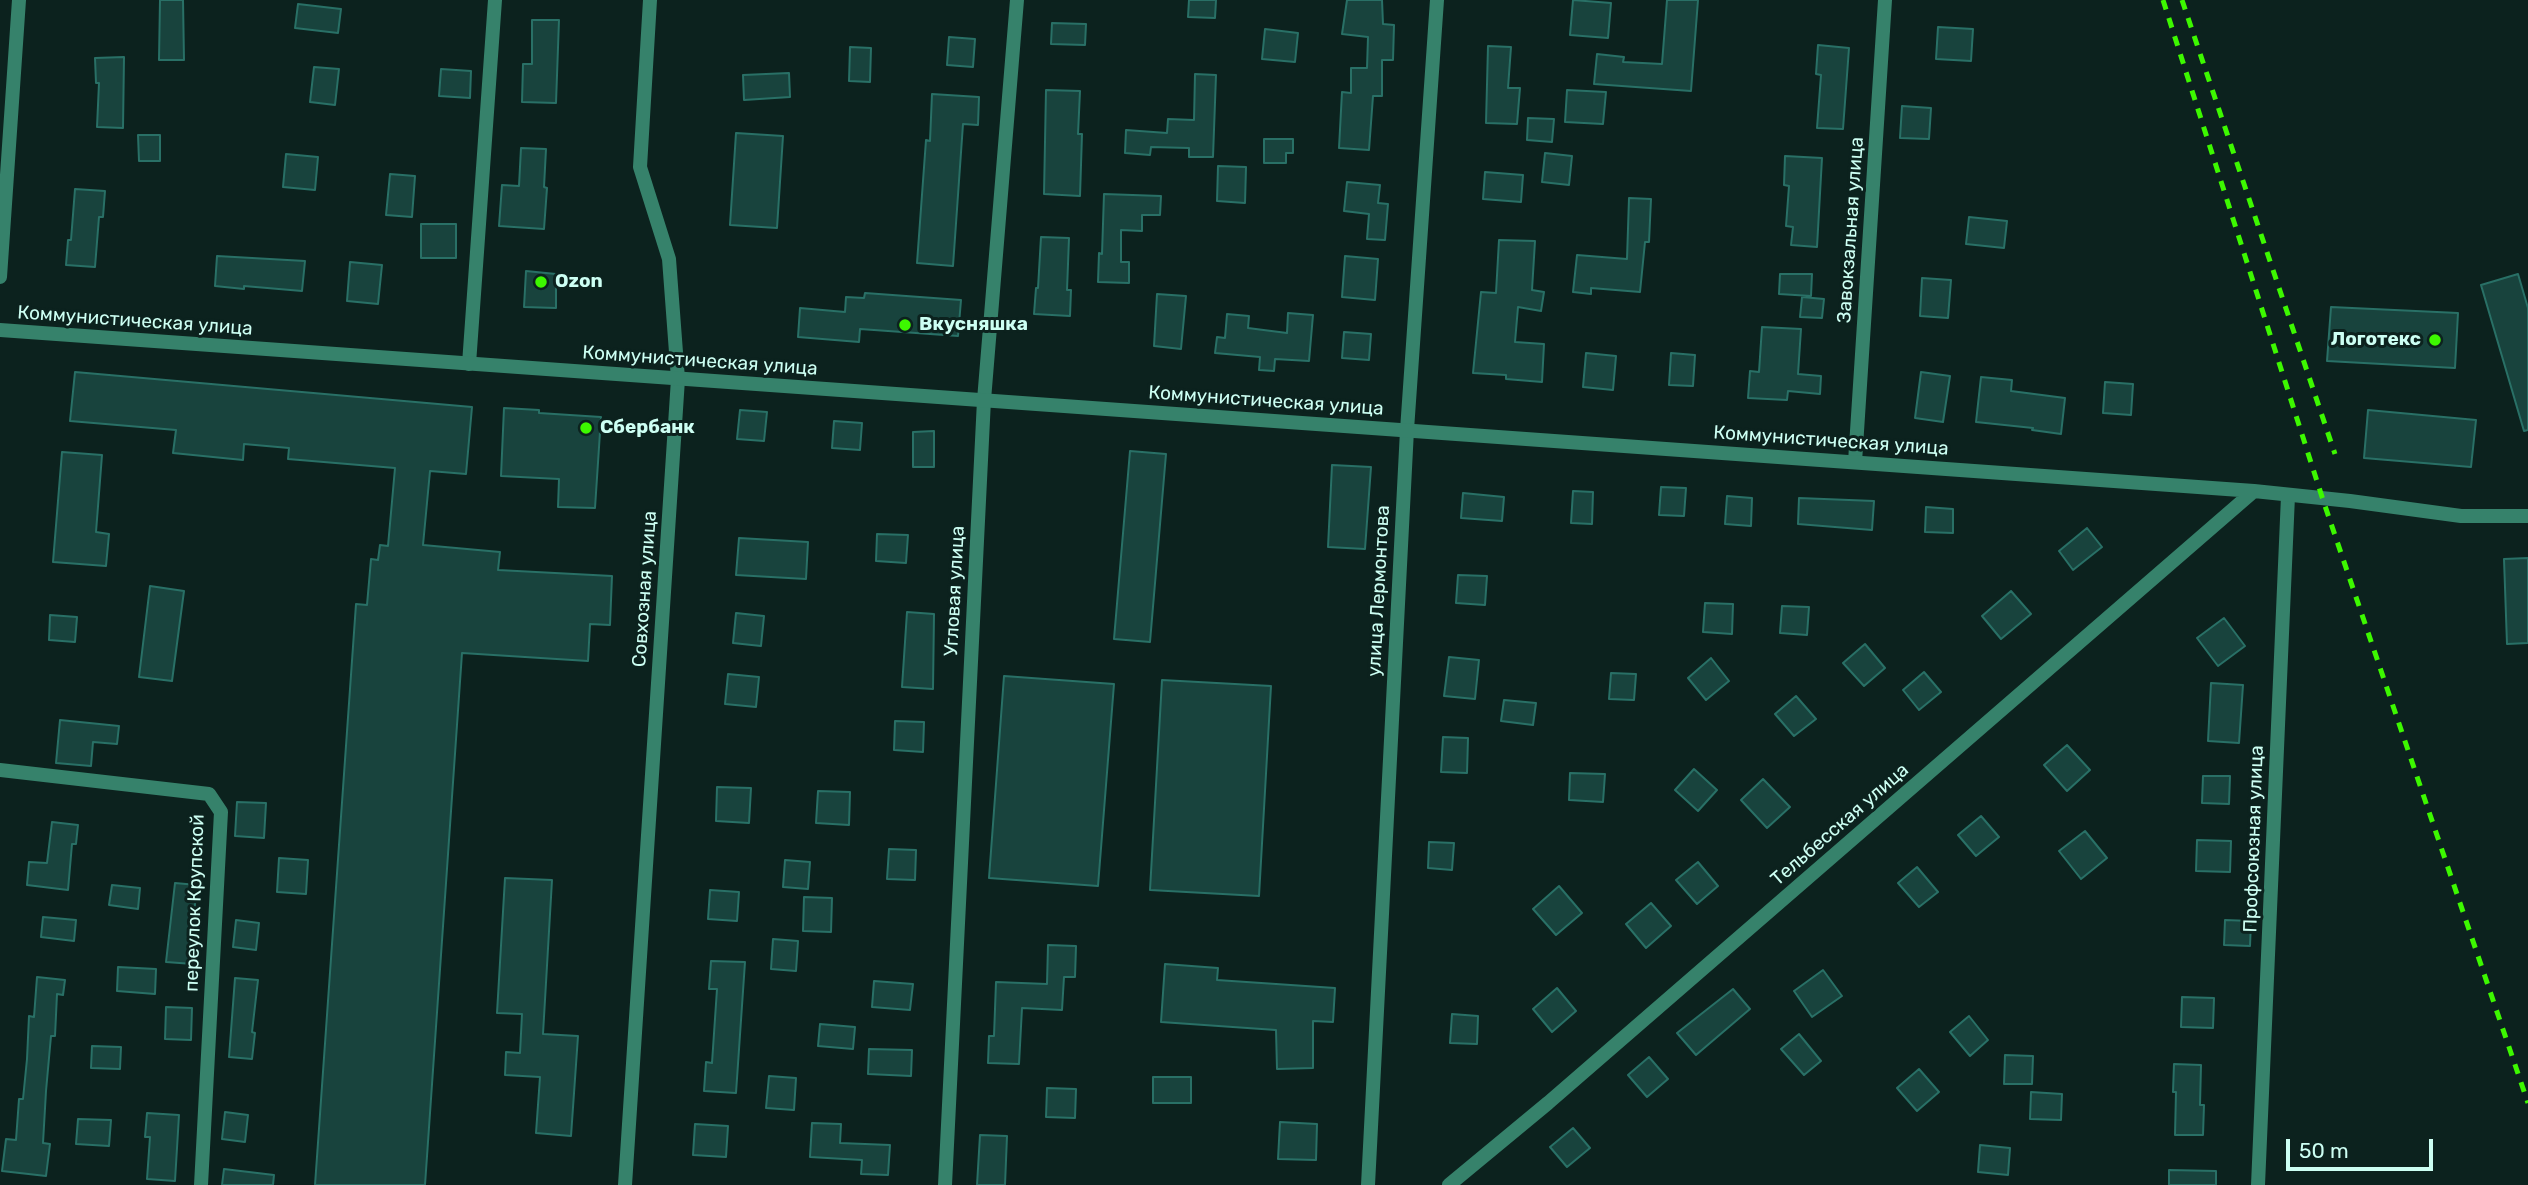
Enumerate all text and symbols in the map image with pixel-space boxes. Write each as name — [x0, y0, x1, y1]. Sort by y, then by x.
street label: Завокзальная улица — [1833, 136, 1869, 324]
place label: Ozon — [555, 271, 603, 293]
marker: Ozon — [533, 274, 549, 290]
street label: Коммунистическая улица — [17, 301, 253, 341]
place label: Вкусняшка — [919, 314, 1028, 336]
marker: Вкусняшка — [897, 317, 913, 333]
place label: Логотекс — [2331, 329, 2421, 351]
marker: Логотекс — [2427, 332, 2443, 348]
street label: Коммунистическая улица — [582, 341, 818, 381]
street label: Коммунистическая улица — [1148, 381, 1384, 421]
place label: Сбербанк — [600, 417, 695, 439]
marker: Сбербанк — [578, 420, 594, 436]
street label: Коммунистическая улица — [1713, 421, 1949, 461]
street label: улица Лермонтова — [1363, 505, 1395, 677]
street label: Совхозная улица — [628, 510, 662, 668]
street label: Угловая улица — [940, 525, 970, 657]
street label: Профсоюзная улица — [2239, 745, 2269, 933]
street label: Тельбесская улица — [1766, 759, 1914, 891]
street label: переулок Крупской — [181, 814, 209, 992]
scale bar — [2290, 1126, 2437, 1170]
text: 50 m — [2299, 1138, 2349, 1163]

